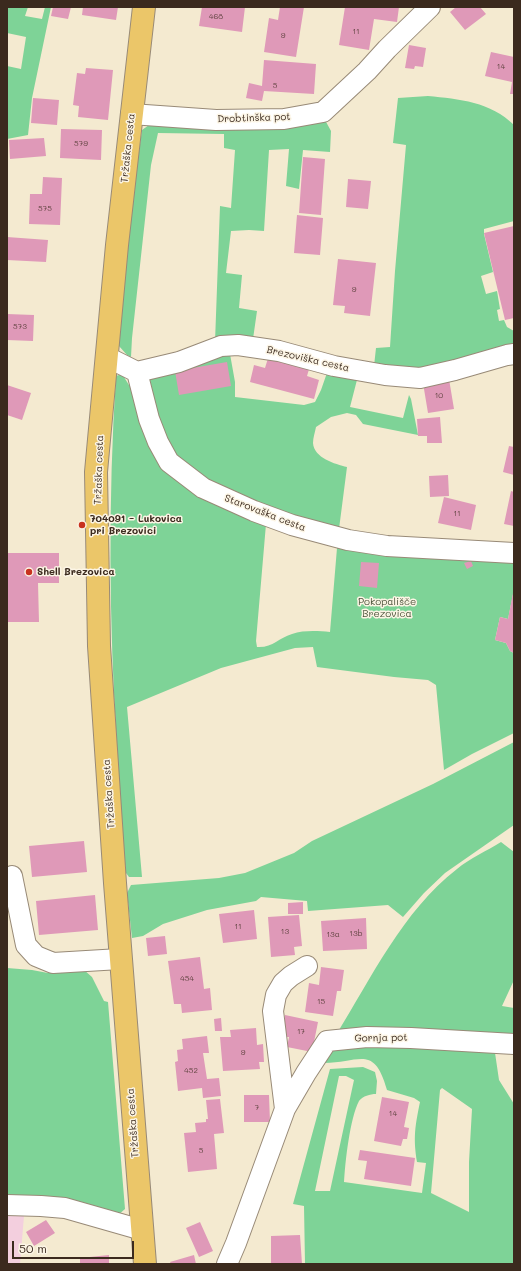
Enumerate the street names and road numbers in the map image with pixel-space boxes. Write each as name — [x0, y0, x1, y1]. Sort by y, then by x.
street label: Drobtinška pot — [217, 111, 291, 125]
street label: Tržaška cesta — [118, 113, 138, 183]
street label: Brezoviška cesta — [266, 344, 350, 374]
street label: Tržaška cesta — [92, 435, 106, 505]
street label: Starovaška cesta — [223, 492, 307, 534]
street label: Tržaška cesta — [101, 759, 117, 829]
street label: Gornja pot — [354, 1032, 408, 1044]
street label: Tržaška cesta — [125, 1088, 141, 1158]

